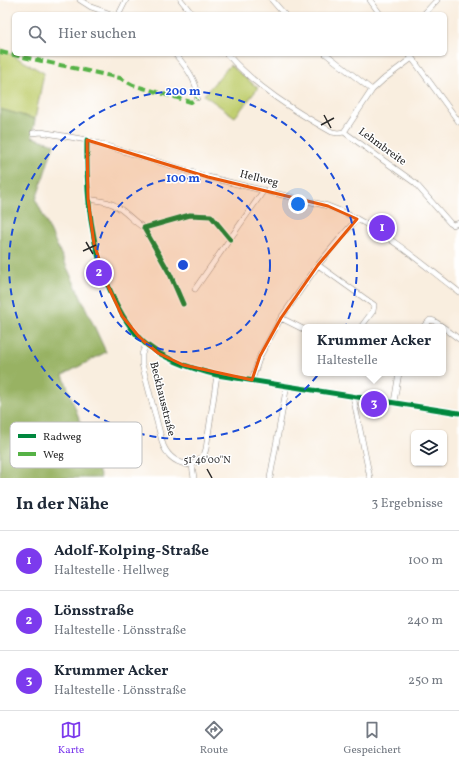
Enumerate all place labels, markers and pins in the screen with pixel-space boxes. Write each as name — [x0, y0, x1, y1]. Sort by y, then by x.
pin: 1 — [369, 213, 395, 243]
pin: 2 — [86, 258, 112, 288]
centre of rings — [176, 258, 190, 272]
pin: 3 — [361, 389, 387, 419]

